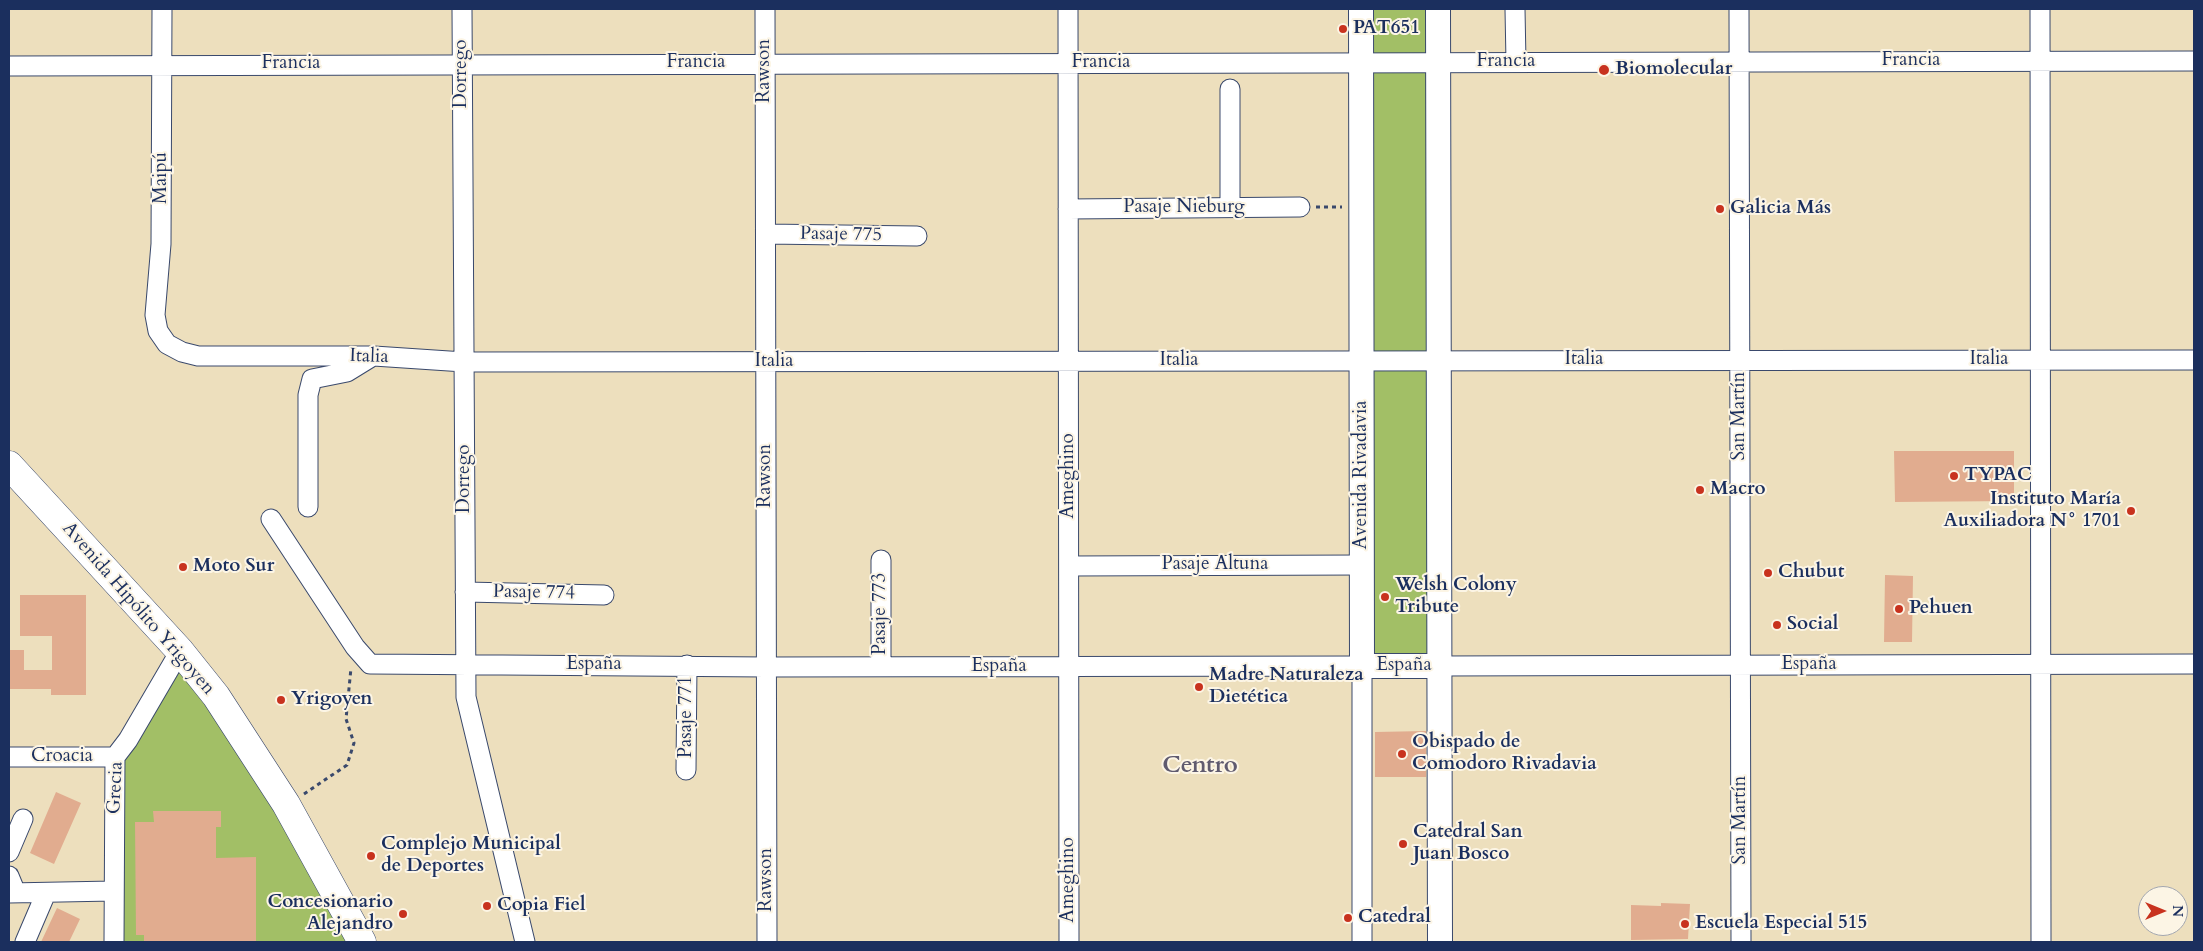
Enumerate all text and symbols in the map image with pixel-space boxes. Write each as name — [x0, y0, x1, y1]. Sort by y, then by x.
place label: PAT651 — [1353, 18, 1420, 40]
marker: PAT651 — [1337, 23, 1349, 35]
street label: Dorrego — [451, 39, 473, 109]
street label: Rawson — [754, 39, 776, 103]
street label: Francia — [1882, 50, 1940, 72]
street label: Francia — [1477, 51, 1535, 73]
street label: Francia — [667, 52, 725, 74]
street label: Francia — [1072, 52, 1130, 74]
street label: Francia — [262, 53, 320, 75]
place label: Biomolecular — [1615, 59, 1732, 81]
marker: Biomolecular — [1597, 63, 1611, 77]
street label: Maipú — [151, 152, 173, 204]
street label: Pasaje Nieburg — [1123, 197, 1245, 219]
place label: Galicia Más — [1730, 198, 1831, 220]
marker: Galicia Más — [1714, 203, 1726, 215]
street label: Pasaje 775 — [800, 223, 882, 247]
street label: Italia — [349, 345, 389, 369]
street label: Italia — [1564, 349, 1604, 371]
street label: Italia — [1969, 349, 2009, 371]
street label: Italia — [1159, 350, 1199, 372]
street label: Italia — [754, 351, 794, 373]
street label: San Martín — [1729, 372, 1751, 460]
street label: Avenida Rivadavia — [1351, 400, 1373, 550]
street label: Ameghino — [1058, 433, 1080, 519]
street label: Dorrego — [454, 444, 476, 514]
street label: Rawson — [755, 444, 777, 508]
place label: TYPAC — [1964, 465, 2032, 487]
marker: TYPAC — [1948, 470, 1960, 482]
place label: Macro — [1710, 479, 1766, 501]
marker: Macro — [1694, 484, 1706, 496]
place label: Instituto María Auxiliadora N° 1701 — [1944, 489, 2121, 533]
marker: Instituto María Auxiliadora N° 1701 — [2125, 505, 2137, 517]
street label: Avenida Hipólito Yrigoyen — [57, 518, 219, 700]
street label: Pasaje Altuna — [1162, 554, 1268, 576]
place label: Moto Sur — [193, 556, 274, 578]
marker: Moto Sur — [177, 561, 189, 573]
place label: Chubut — [1778, 562, 1844, 584]
marker: Chubut — [1762, 567, 1774, 579]
street label: Pasaje 773 — [870, 573, 892, 655]
place label: Welsh Colony Tribute — [1395, 575, 1517, 619]
street label: Pasaje 774 — [493, 581, 575, 605]
marker: Welsh Colony Tribute — [1379, 591, 1391, 603]
place label: Pehuen — [1909, 598, 1973, 620]
marker: Pehuen — [1893, 603, 1905, 615]
place label: Social — [1787, 614, 1838, 636]
marker: Social — [1771, 619, 1783, 631]
street label: España — [566, 654, 622, 676]
street label: España — [1781, 654, 1837, 676]
street label: España — [1376, 655, 1432, 677]
street label: España — [971, 656, 1027, 678]
place label: Madre Naturaleza Dietética — [1209, 665, 1364, 709]
street label: Pasaje 771 — [676, 676, 698, 758]
marker: Madre Naturaleza Dietética — [1193, 681, 1205, 693]
place label: Yrigoyen — [291, 689, 372, 711]
marker: Yrigoyen — [275, 694, 287, 706]
place label: Obispado de Comodoro Rivadavia — [1412, 732, 1597, 776]
street label: Croacia — [31, 746, 93, 768]
marker: Obispado de Comodoro Rivadavia — [1396, 748, 1408, 760]
district label: Centro — [1162, 752, 1238, 780]
street label: Grecia — [103, 761, 129, 815]
street label: San Martín — [1730, 776, 1752, 864]
place label: Catedral San Juan Bosco — [1413, 822, 1523, 866]
place label: Complejo Municipal de Deportes — [381, 834, 561, 878]
street label: Ameghino — [1058, 837, 1080, 923]
marker: Catedral San Juan Bosco — [1397, 838, 1409, 850]
street label: Rawson — [756, 848, 778, 912]
marker: Complejo Municipal de Deportes — [365, 850, 377, 862]
north arrow — [2138, 886, 2188, 936]
place label: Concesionario Alejandro — [267, 892, 393, 936]
place label: Copia Fiel — [497, 895, 585, 917]
marker: Copia Fiel — [481, 900, 493, 912]
text: N — [2168, 905, 2187, 917]
place label: Catedral — [1358, 907, 1431, 929]
marker: Concesionario Alejandro — [397, 908, 409, 920]
marker: Catedral — [1342, 912, 1354, 924]
place label: Escuela Especial 515 — [1695, 913, 1867, 935]
marker: Escuela Especial 515 — [1679, 918, 1691, 930]

